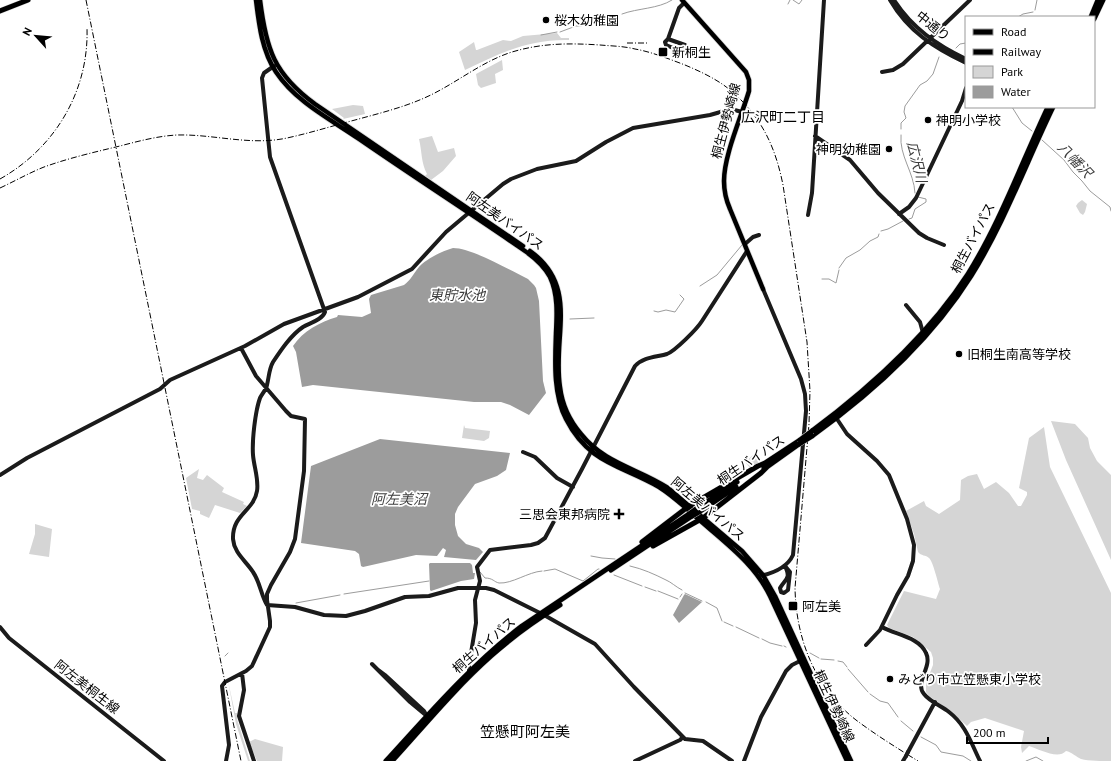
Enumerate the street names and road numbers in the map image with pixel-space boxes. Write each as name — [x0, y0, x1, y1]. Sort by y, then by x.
street label: 中通り — [912, 7, 954, 45]
street label: 桐生伊勢崎線 — [708, 81, 744, 161]
street label: 阿左美バイパス — [463, 188, 547, 254]
street label: 桐生バイパス — [947, 200, 999, 276]
street label: 桐生バイパス — [714, 431, 788, 489]
street label: 阿左美バイパス — [668, 473, 748, 545]
street label: 桐生バイパス — [449, 613, 519, 677]
street label: 阿左美桐生線 — [51, 656, 123, 718]
street label: 桐生伊勢崎線 — [810, 667, 858, 745]

